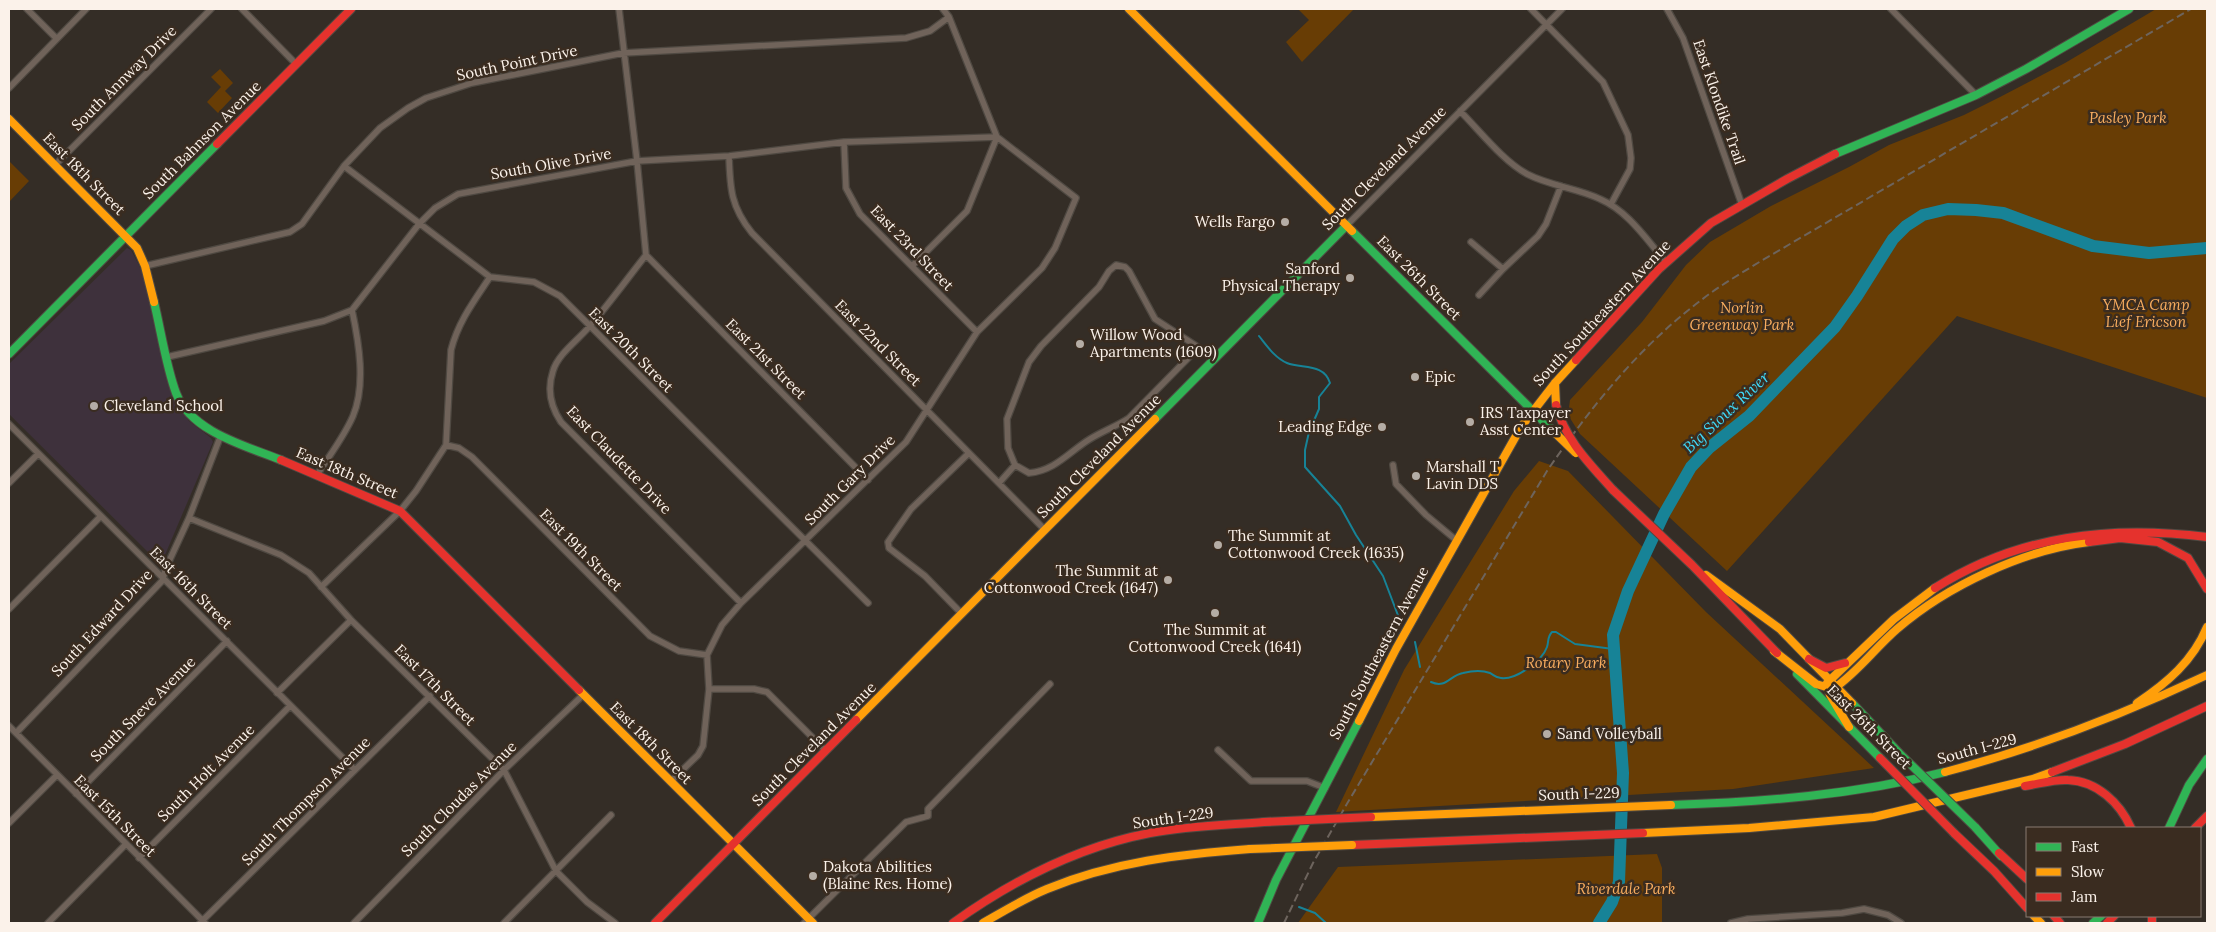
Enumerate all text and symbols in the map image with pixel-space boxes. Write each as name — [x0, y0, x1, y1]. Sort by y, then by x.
street label: South Annway Drive — [67, 21, 180, 134]
street label: East Klondike Trail — [1689, 37, 1750, 167]
street label: South Point Drive — [455, 40, 579, 85]
street label: South Bahnson Avenue — [138, 76, 265, 203]
street label: South Cleveland Avenue — [1318, 102, 1450, 234]
park label: Pasley Park — [2089, 108, 2167, 127]
street label: East 18th Street — [39, 128, 130, 219]
street label: South Olive Drive — [489, 144, 613, 183]
street label: East 23rd Street — [867, 201, 958, 295]
place label: Wells Fargo — [1195, 212, 1275, 231]
marker: Wells Fargo — [1279, 216, 1291, 228]
street label: East 26th Street — [1373, 231, 1466, 324]
street label: South Southeastern Avenue — [1529, 236, 1674, 390]
place label: Sanford Physical Therapy — [1222, 259, 1340, 295]
marker: Sanford Physical Therapy — [1344, 272, 1356, 284]
street label: East 22nd Street — [831, 295, 926, 390]
park label: YMCA Camp Lief Ericson — [2102, 295, 2190, 331]
park label: Norlin Greenway Park — [1690, 298, 1795, 334]
street label: East 20th Street — [585, 303, 678, 396]
street label: East 21st Street — [722, 314, 811, 403]
place label: Willow Wood Apartments (1609) — [1089, 325, 1217, 362]
marker: Willow Wood Apartments (1609) — [1074, 338, 1086, 350]
water label: Big Sioux River — [1679, 366, 1774, 457]
place label: Epic — [1425, 367, 1455, 386]
marker: Epic — [1409, 371, 1421, 383]
street label: South Cleveland Avenue — [1033, 390, 1165, 522]
place label: Cleveland School — [104, 396, 223, 415]
marker: Cleveland School — [88, 400, 100, 412]
street label: East Claudette Drive — [563, 402, 676, 518]
place label: IRS Taxpayer Asst Center — [1479, 403, 1571, 439]
marker: IRS Taxpayer Asst Center — [1464, 416, 1476, 428]
place label: Leading Edge — [1278, 417, 1372, 436]
marker: Leading Edge — [1376, 421, 1388, 433]
street label: South Gary Drive — [800, 430, 899, 529]
street label: East 18th Street — [293, 443, 401, 503]
place label: Marshall T Lavin DDS — [1426, 457, 1500, 493]
marker: Marshall T Lavin DDS — [1410, 470, 1422, 482]
street label: East 19th Street — [536, 504, 627, 595]
place label: The Summit at Cottonwood Creek (1635) — [1228, 526, 1404, 563]
marker: The Summit at Cottonwood Creek (1635) — [1212, 539, 1224, 551]
street label: East 16th Street — [146, 542, 237, 633]
place label: The Summit at Cottonwood Creek (1647) — [984, 561, 1158, 598]
street label: South Southeastern Avenue — [1325, 563, 1432, 743]
street label: South Edward Drive — [47, 565, 156, 680]
marker: The Summit at Cottonwood Creek (1647) — [1162, 574, 1174, 586]
marker: The Summit at Cottonwood Creek (1641) — [1209, 607, 1221, 619]
place label: The Summit at Cottonwood Creek (1641) — [1129, 620, 1302, 657]
street label: East 17th Street — [391, 640, 480, 729]
street label: South Sneve Avenue — [86, 652, 199, 765]
park label: Rotary Park — [1526, 653, 1607, 672]
street label: South Cleveland Avenue — [748, 678, 880, 810]
street label: East 26th Street — [1823, 680, 1916, 773]
street label: East 18th Street — [606, 697, 697, 788]
street label: South Holt Avenue — [153, 720, 258, 825]
place label: Sand Volleyball — [1557, 724, 1662, 743]
marker: Sand Volleyball — [1541, 728, 1553, 740]
street label: South I-229 — [1935, 729, 2019, 768]
street label: South Thompson Avenue — [237, 732, 374, 869]
street label: South Cloudas Avenue — [397, 737, 520, 860]
street label: East 15th Street — [70, 771, 161, 861]
street label: South I-229 — [1538, 783, 1620, 804]
street label: South I-229 — [1131, 802, 1215, 833]
legend — [2026, 827, 2201, 917]
text: Fast — [2071, 837, 2099, 856]
place label: Dakota Abilities (Blaine Res. Home) — [823, 857, 952, 894]
text: Slow — [2071, 862, 2104, 881]
marker: Dakota Abilities (Blaine Res. Home) — [807, 870, 819, 882]
park label: Riverdale Park — [1576, 879, 1676, 898]
text: Jam — [2070, 887, 2098, 906]

